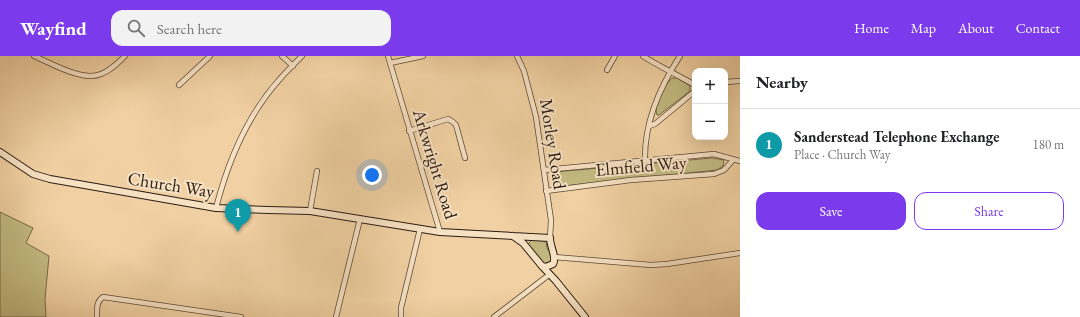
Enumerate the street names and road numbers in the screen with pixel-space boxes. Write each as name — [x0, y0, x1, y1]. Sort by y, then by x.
street label: Morley Road — [535, 97, 572, 192]
street label: Arkwright Road — [408, 105, 463, 222]
street label: Elmfield Way — [594, 150, 688, 181]
street label: Church Way — [126, 166, 216, 203]

